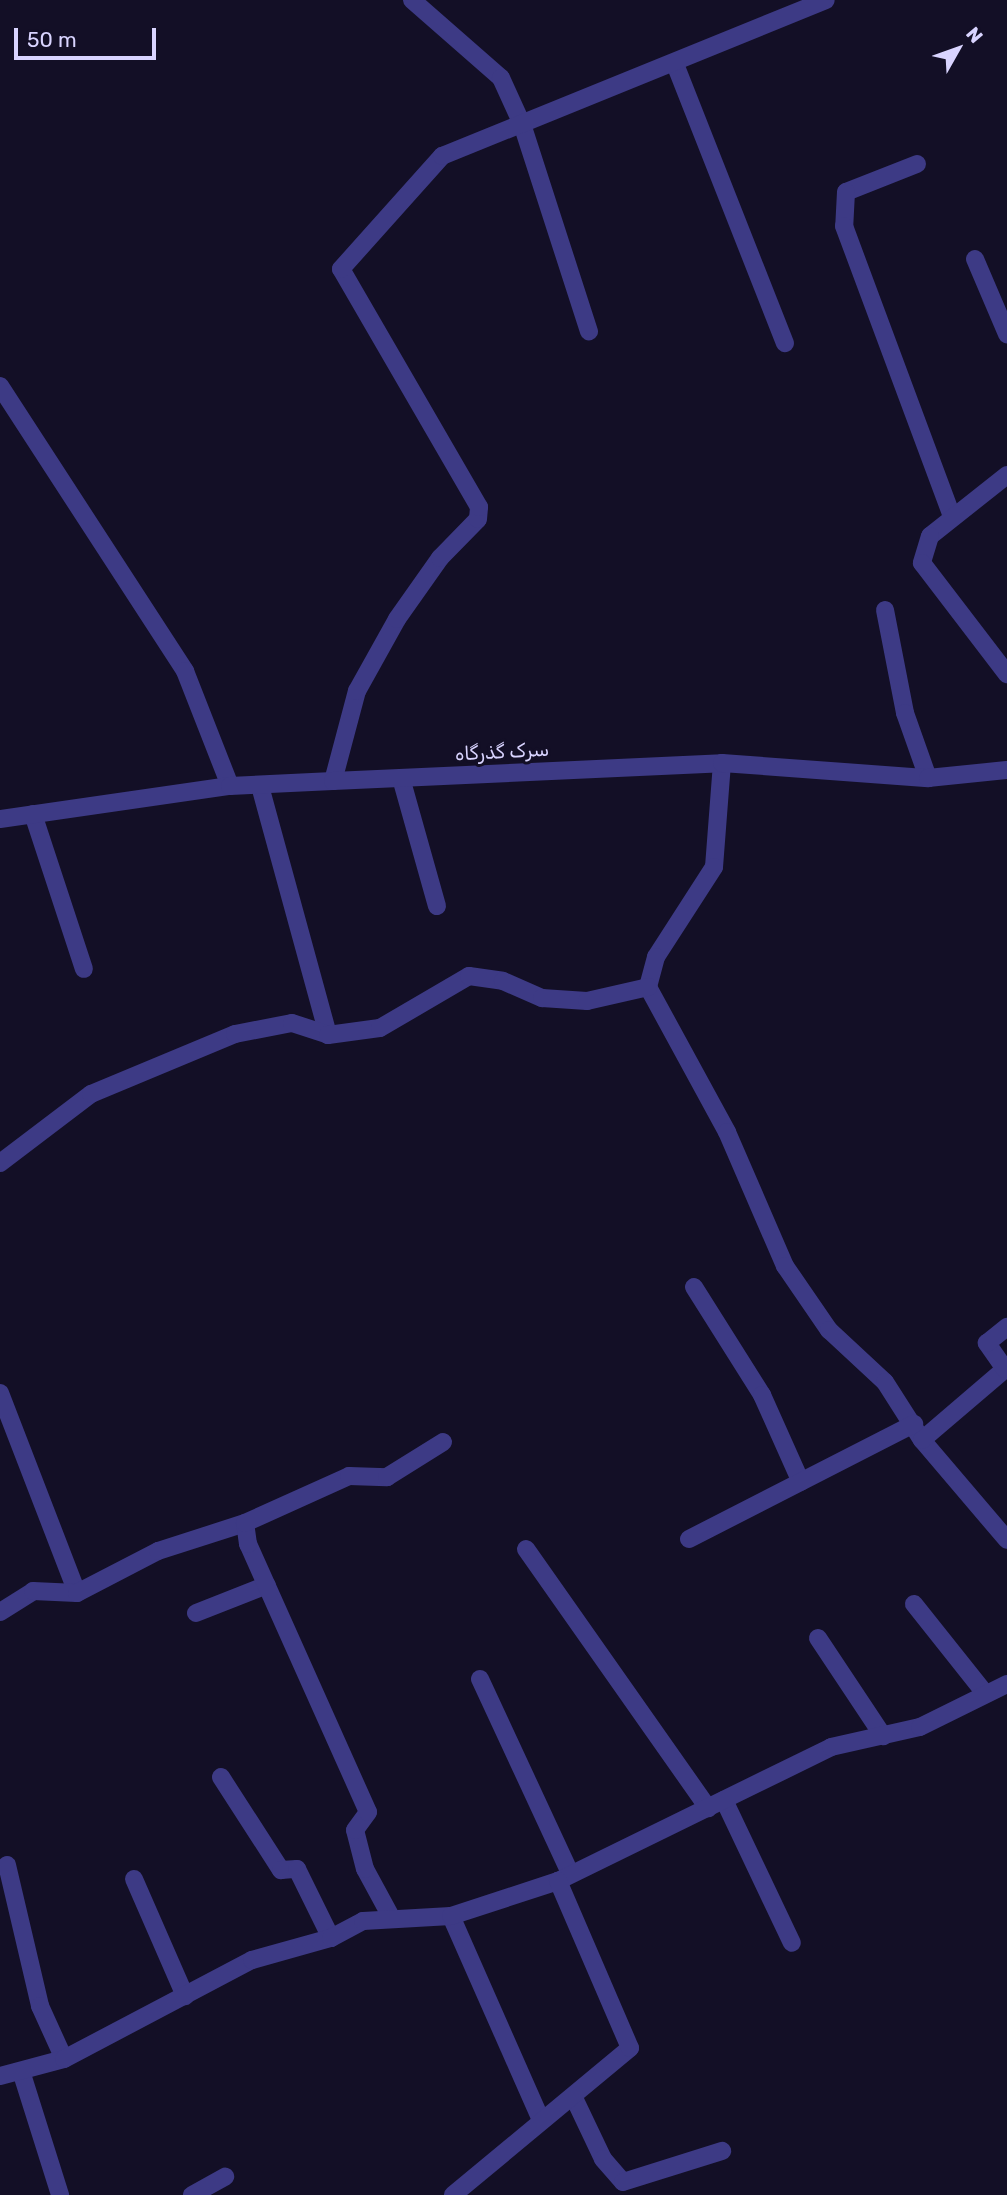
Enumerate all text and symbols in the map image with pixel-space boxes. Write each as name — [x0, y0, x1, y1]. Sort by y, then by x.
scale bar — [18, 14, 159, 58]
north arrow — [923, 14, 993, 84]
text: N — [961, 23, 988, 48]
text: 50 m — [27, 27, 77, 52]
street label: سرک گذرگاه — [454, 738, 550, 766]

